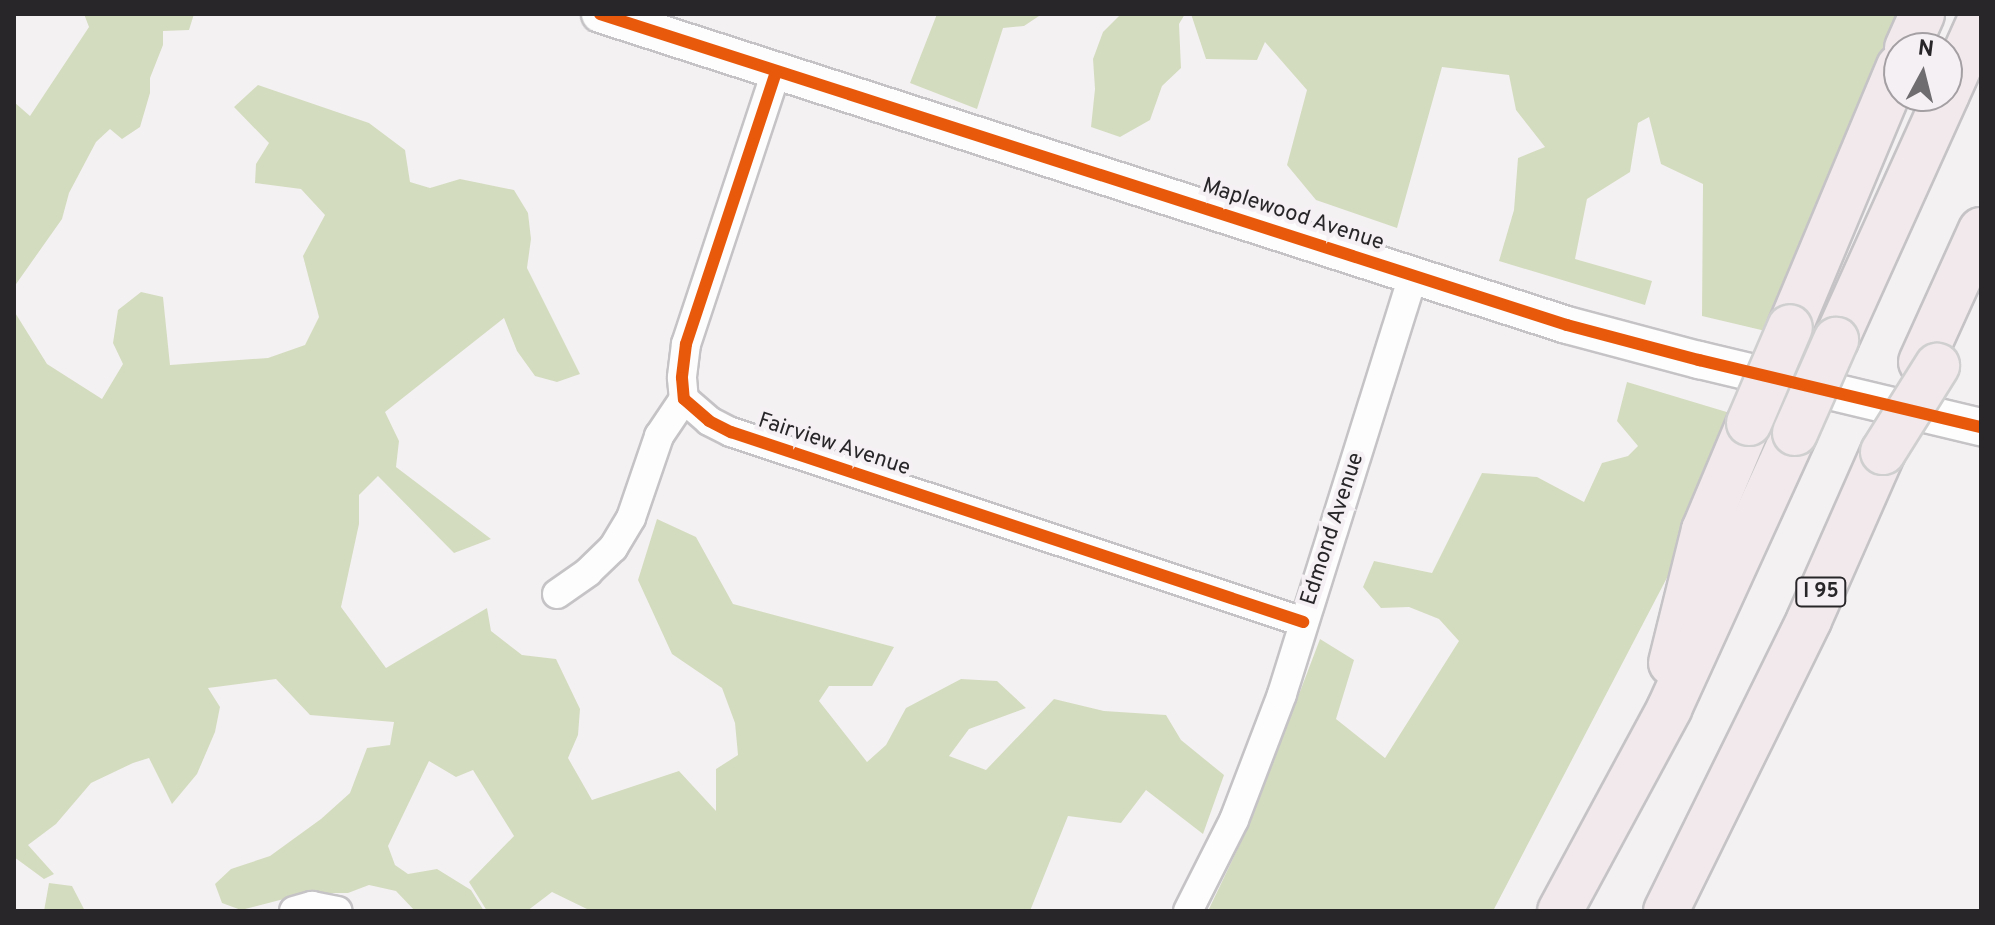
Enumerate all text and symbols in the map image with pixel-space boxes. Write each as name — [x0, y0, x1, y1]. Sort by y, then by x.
north arrow — [1883, 32, 1963, 112]
text: N — [1916, 35, 1935, 64]
street label: Maplewood Avenue — [1198, 173, 1388, 257]
street label: Fairview Avenue — [754, 408, 914, 482]
street label: Edmond Avenue — [1296, 449, 1370, 609]
road number: I 95 — [1795, 576, 1847, 608]

